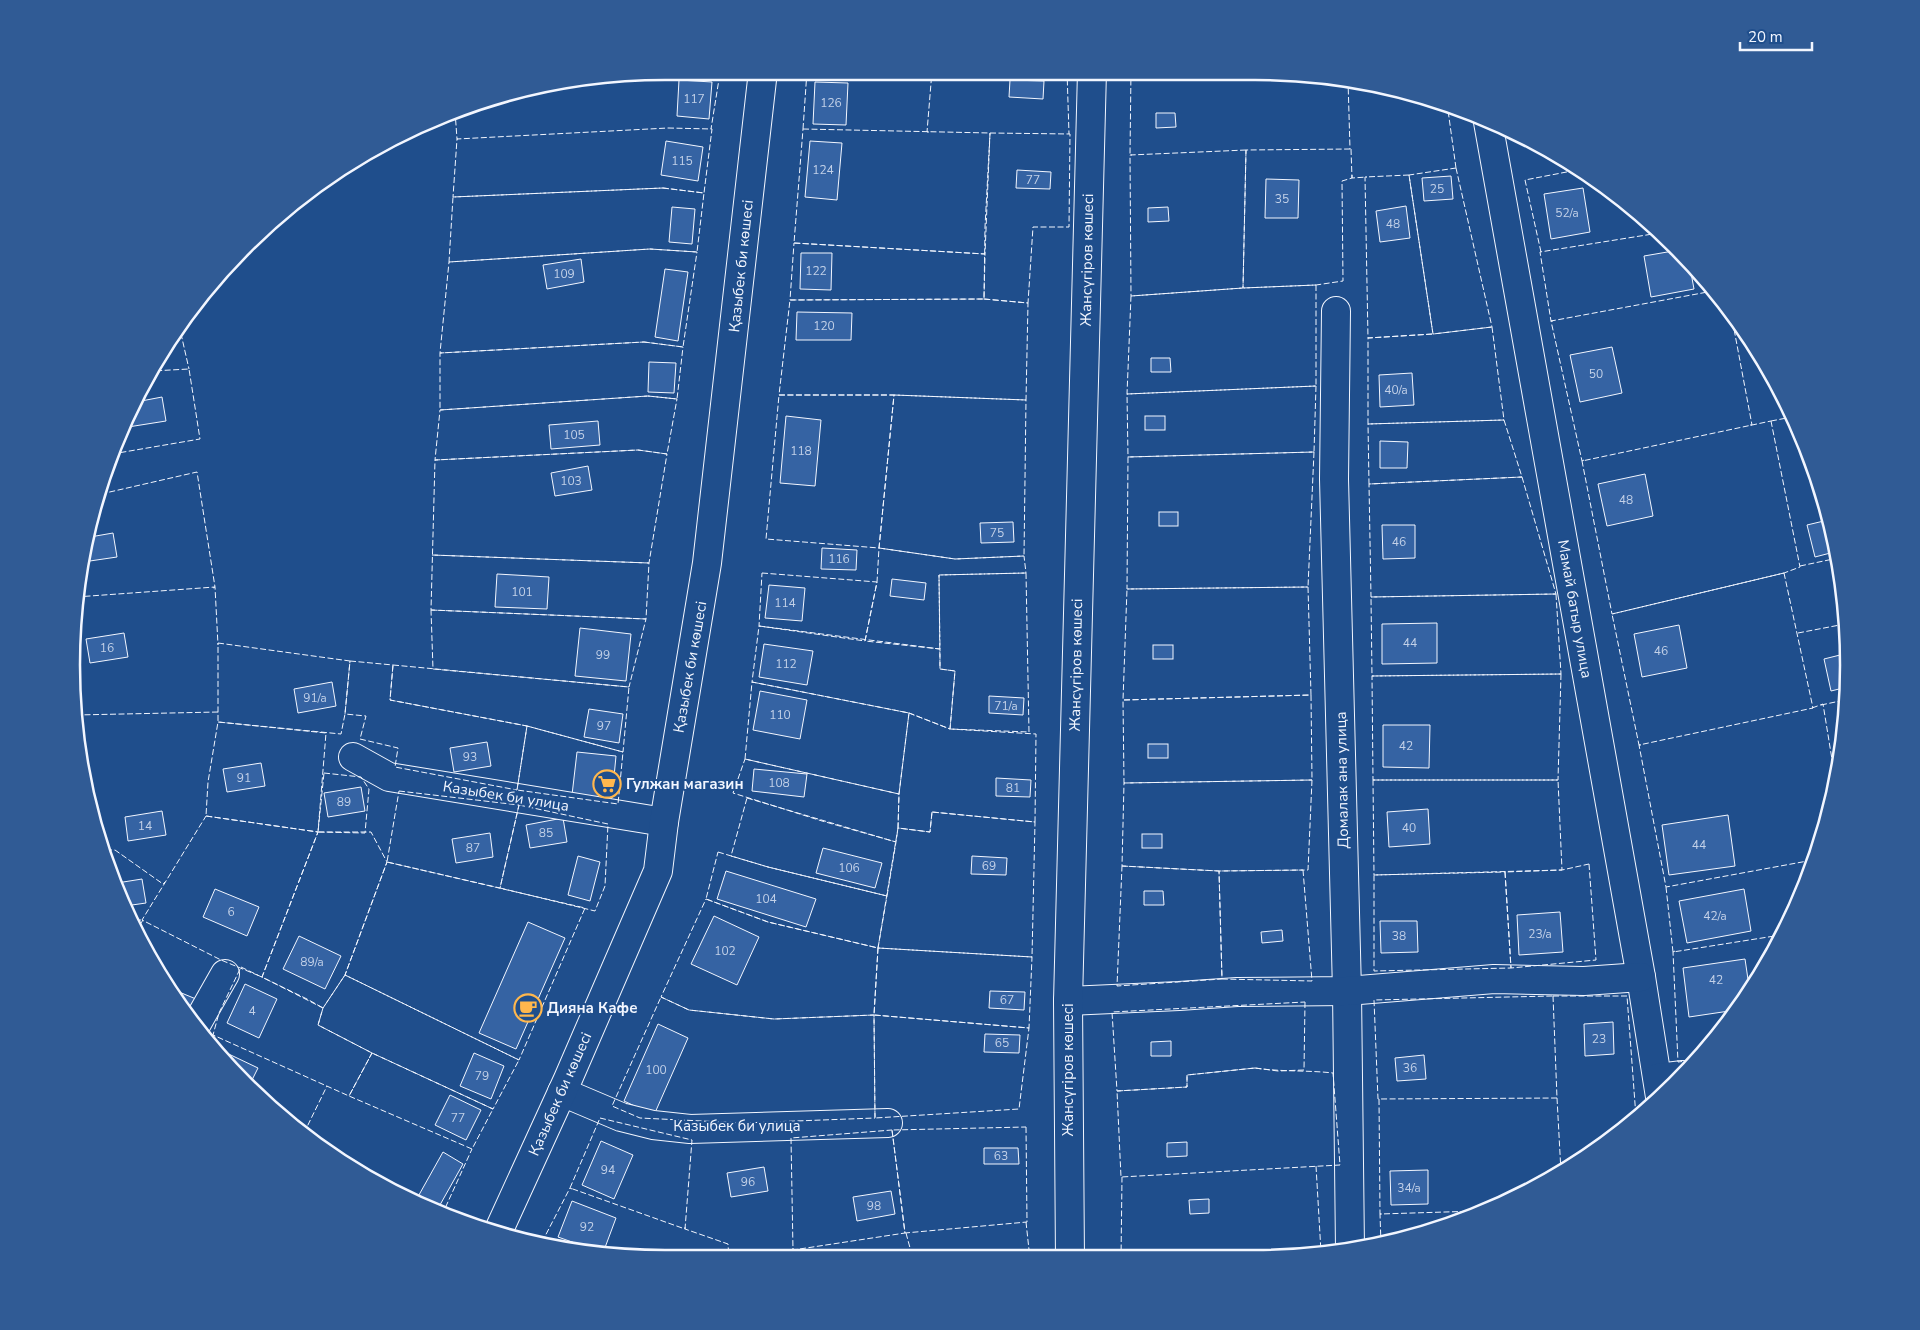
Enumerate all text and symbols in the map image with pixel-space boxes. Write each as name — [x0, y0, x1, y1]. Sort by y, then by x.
scale bar — [1740, 20, 1812, 52]
text: 20 m — [1748, 27, 1783, 47]
house number: 117 — [683, 91, 705, 107]
house number: 126 — [820, 95, 842, 111]
house number: 115 — [671, 153, 693, 169]
house number: 124 — [812, 162, 834, 178]
house number: 77 — [1026, 172, 1040, 188]
house number: 25 — [1430, 181, 1444, 197]
house number: 35 — [1275, 191, 1289, 207]
street label: Жансүгіров көшесі — [1076, 193, 1098, 327]
street label: Қазыбек би көшесі — [724, 199, 758, 333]
house number: 52/а — [1555, 205, 1579, 221]
house number: 48 — [1386, 216, 1400, 232]
house number: 122 — [805, 263, 827, 279]
house number: 109 — [553, 266, 575, 282]
house number: 120 — [813, 318, 835, 334]
house number: 50 — [1589, 366, 1603, 382]
house number: 40/а — [1384, 382, 1408, 398]
house number: 105 — [563, 427, 585, 443]
house number: 118 — [790, 443, 812, 459]
house number: 103 — [560, 473, 582, 489]
house number: 48 — [1619, 492, 1633, 508]
house number: 75 — [990, 525, 1004, 541]
house number: 46 — [1392, 534, 1406, 550]
street label: Мамай батыр улица — [1553, 538, 1597, 680]
house number: 116 — [828, 551, 850, 567]
house number: 101 — [511, 584, 533, 600]
house number: 114 — [774, 595, 796, 611]
street label: Жансүгіров көшесі — [1065, 598, 1087, 732]
street label: Қазыбек би көшесі — [669, 600, 711, 734]
house number: 44 — [1403, 635, 1417, 651]
house number: 16 — [100, 640, 114, 656]
house number: 46 — [1654, 643, 1668, 659]
house number: 99 — [596, 647, 610, 663]
house number: 112 — [775, 656, 797, 672]
house number: 91/а — [303, 690, 327, 706]
house number: 71/а — [994, 698, 1018, 714]
house number: 110 — [769, 707, 791, 723]
street label: Домалак ана улица — [1331, 711, 1353, 849]
house number: 97 — [597, 718, 611, 734]
house number: 42 — [1399, 738, 1413, 754]
house number: 93 — [463, 749, 477, 765]
supermarket icon: Гулжан магазин — [592, 769, 622, 799]
house number: 91 — [237, 770, 251, 786]
place label: Гулжан магазин — [626, 774, 744, 794]
house number: 108 — [768, 775, 790, 791]
street label: Казыбек би улица — [442, 776, 570, 816]
house number: 81 — [1006, 780, 1020, 796]
house number: 89 — [337, 794, 351, 810]
house number: 14 — [138, 818, 152, 834]
house number: 40 — [1402, 820, 1416, 836]
house number: 85 — [539, 825, 553, 841]
house number: 44 — [1692, 837, 1706, 853]
house number: 87 — [466, 840, 480, 856]
house number: 69 — [982, 858, 996, 874]
house number: 106 — [838, 860, 860, 876]
house number: 104 — [755, 891, 777, 907]
house number: 6 — [227, 904, 235, 920]
house number: 42/а — [1703, 908, 1727, 924]
house number: 23/а — [1528, 926, 1552, 942]
house number: 38 — [1392, 928, 1406, 944]
house number: 102 — [714, 943, 736, 959]
house number: 89/а — [300, 954, 324, 970]
house number: 42 — [1709, 972, 1723, 988]
house number: 67 — [1000, 992, 1014, 1008]
cafe icon: Дияна Кафе — [513, 993, 543, 1023]
place label: Дияна Кафе — [547, 998, 638, 1018]
house number: 4 — [248, 1003, 256, 1019]
street label: Жансүгіров көшесі — [1058, 1003, 1078, 1137]
street label: Қазыбек би көшесі — [524, 1029, 596, 1159]
house number: 23 — [1592, 1031, 1606, 1047]
house number: 65 — [995, 1035, 1009, 1051]
house number: 36 — [1403, 1060, 1417, 1076]
house number: 100 — [645, 1062, 667, 1078]
house number: 79 — [475, 1068, 489, 1084]
house number: 77 — [451, 1110, 465, 1126]
street label: Казыбек би улица — [673, 1116, 801, 1136]
house number: 63 — [994, 1148, 1008, 1164]
house number: 94 — [601, 1162, 615, 1178]
house number: 96 — [741, 1174, 755, 1190]
house number: 34/а — [1397, 1180, 1421, 1196]
house number: 98 — [867, 1198, 881, 1214]
house number: 92 — [580, 1219, 594, 1235]

